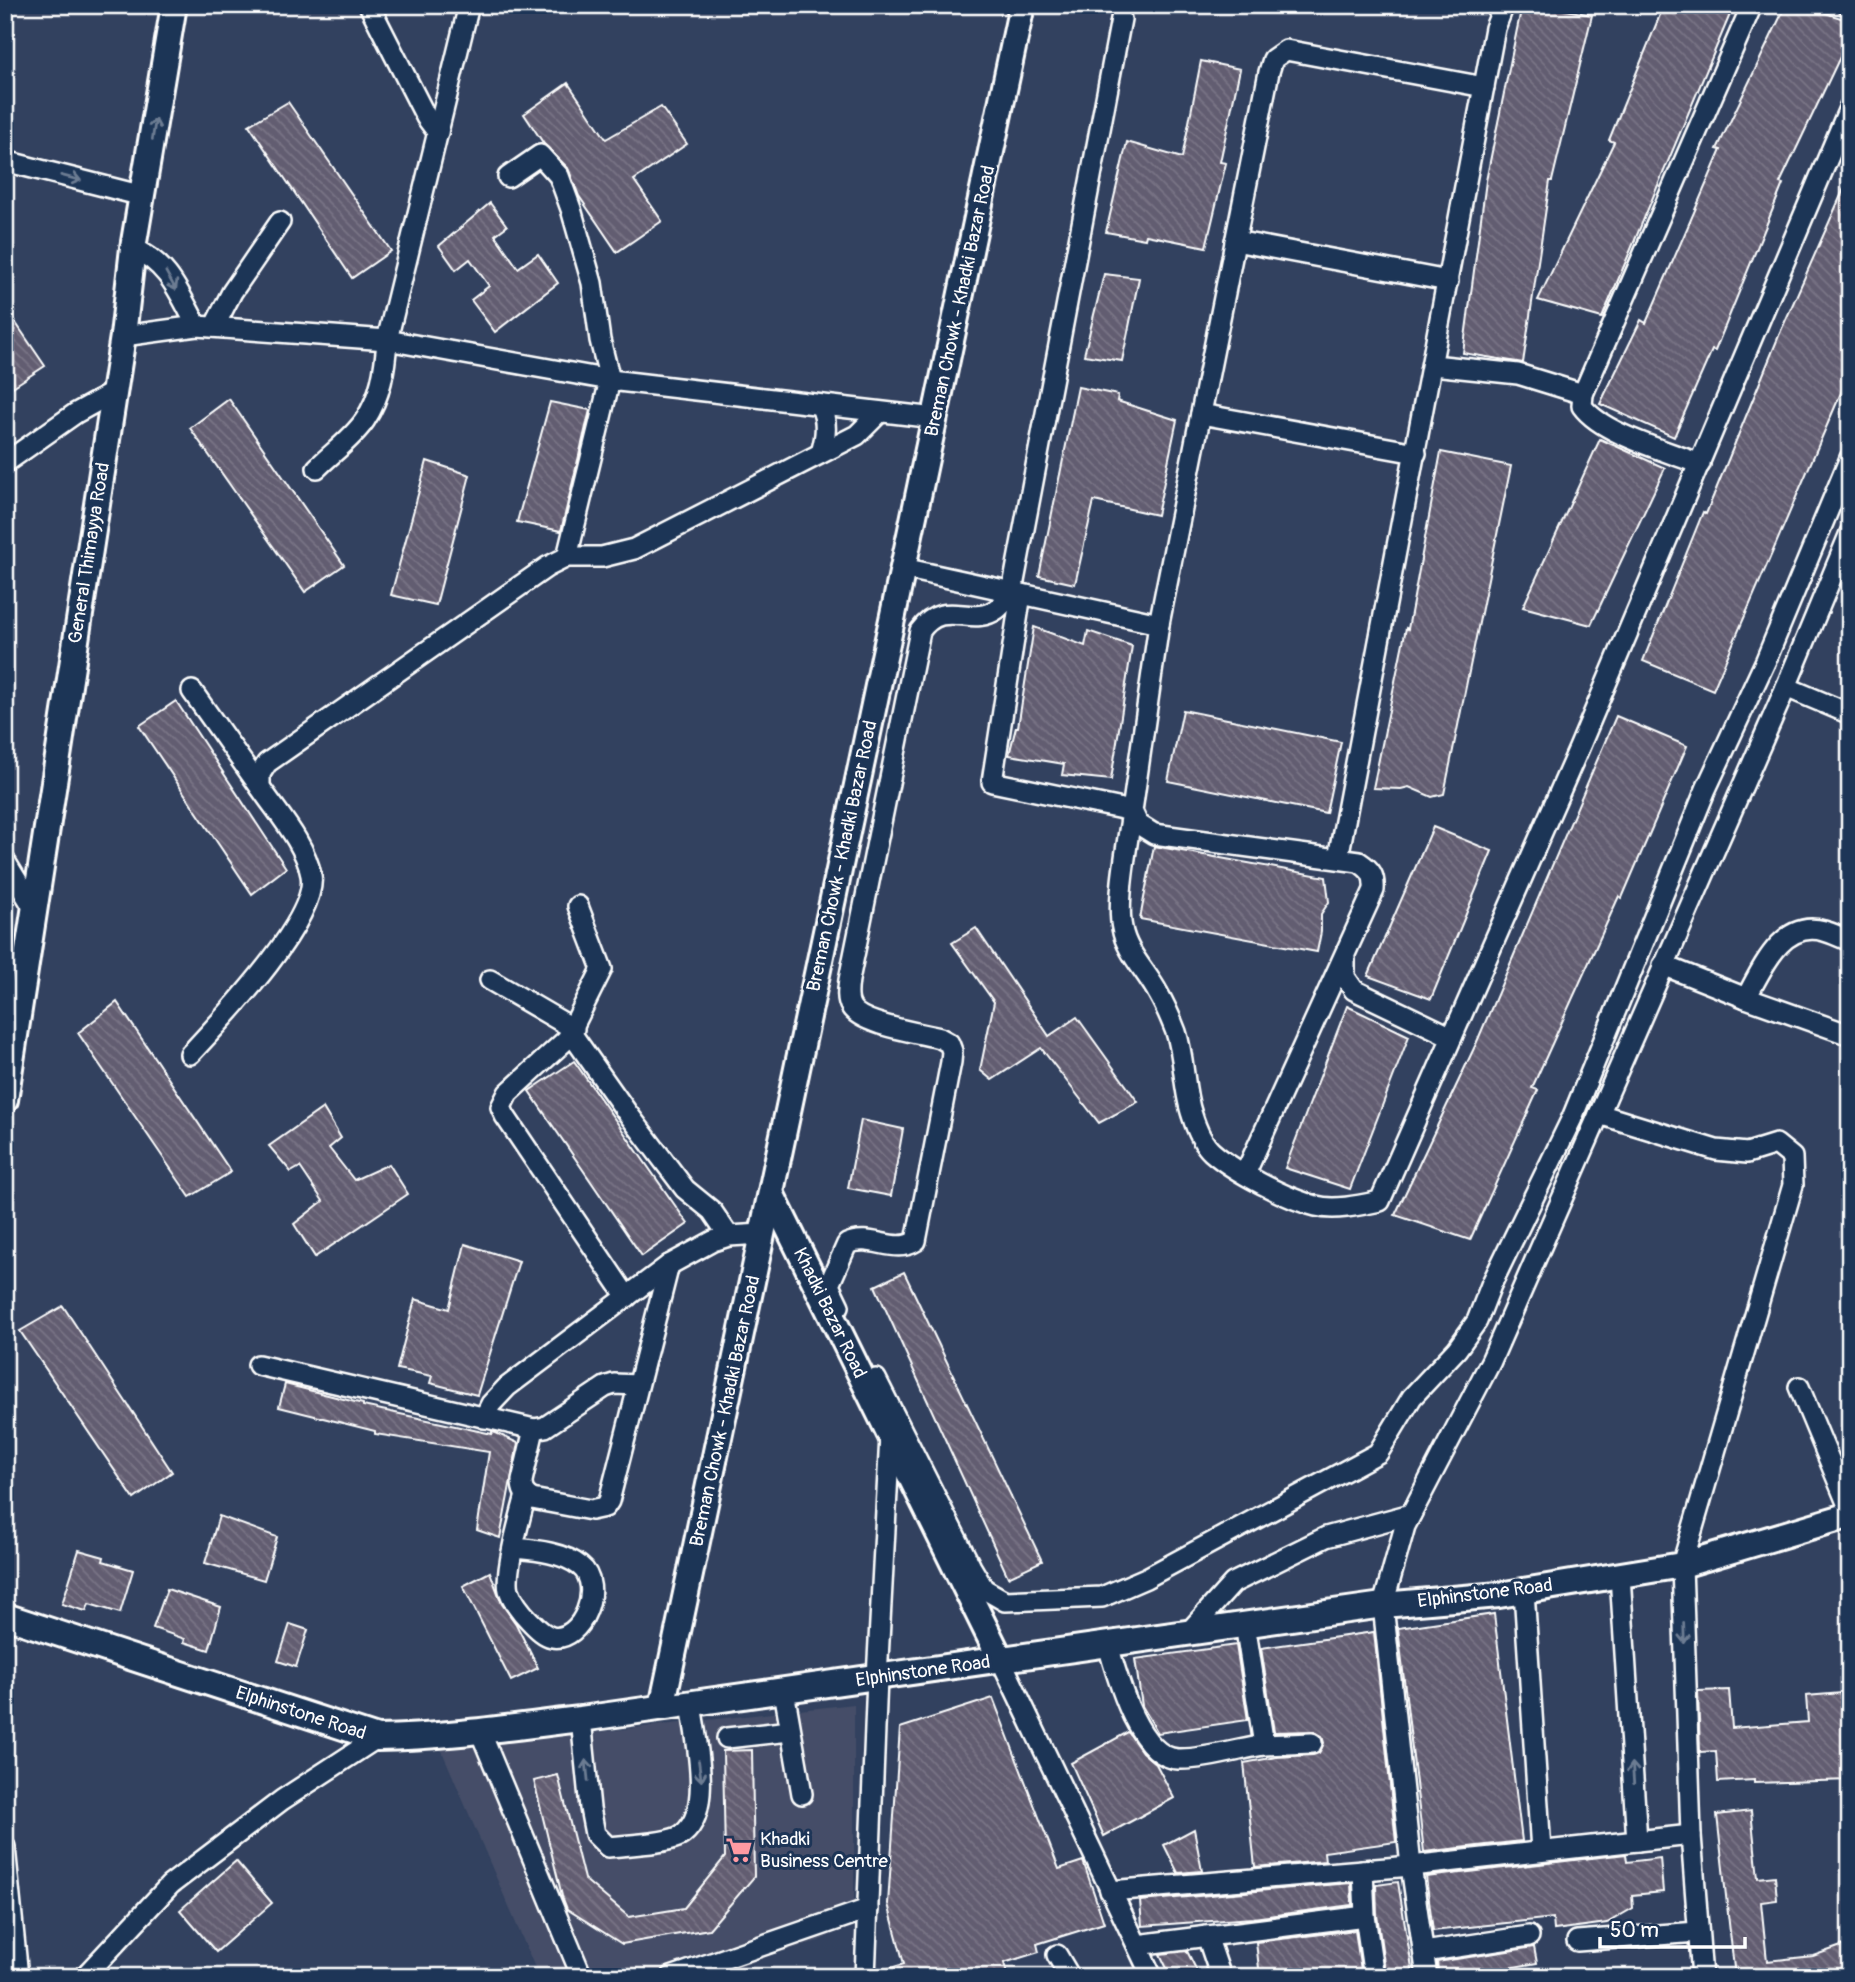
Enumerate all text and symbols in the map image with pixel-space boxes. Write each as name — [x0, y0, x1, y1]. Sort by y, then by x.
one-way arrow — [148, 118, 161, 141]
street label: Breman Chowk - Khadki Bazar Road — [920, 163, 1000, 439]
one-way arrow — [60, 172, 82, 185]
one-way arrow — [165, 270, 179, 290]
street label: General Thimayya Road — [63, 461, 115, 645]
street label: Breman Chowk - Khadki Bazar Road — [802, 718, 882, 994]
street label: Khadki Bazar Road — [788, 1244, 872, 1382]
street label: Breman Chowk - Khadki Bazar Road — [685, 1273, 765, 1549]
street label: Elphinstone Road — [1416, 1573, 1554, 1613]
one-way arrow — [1678, 1621, 1691, 1644]
street label: Elphinstone Road — [854, 1650, 992, 1692]
street label: Elphinstone Road — [233, 1681, 369, 1745]
one-way arrow — [580, 1759, 593, 1782]
one-way arrow — [693, 1759, 706, 1782]
one-way arrow — [1626, 1762, 1639, 1785]
place label: Khadki Business Centre — [760, 1827, 889, 1873]
supermarket icon: Khadki Business Centre — [724, 1835, 754, 1865]
scale bar — [1600, 1905, 1745, 1949]
text: 50 m — [1610, 1917, 1659, 1944]

